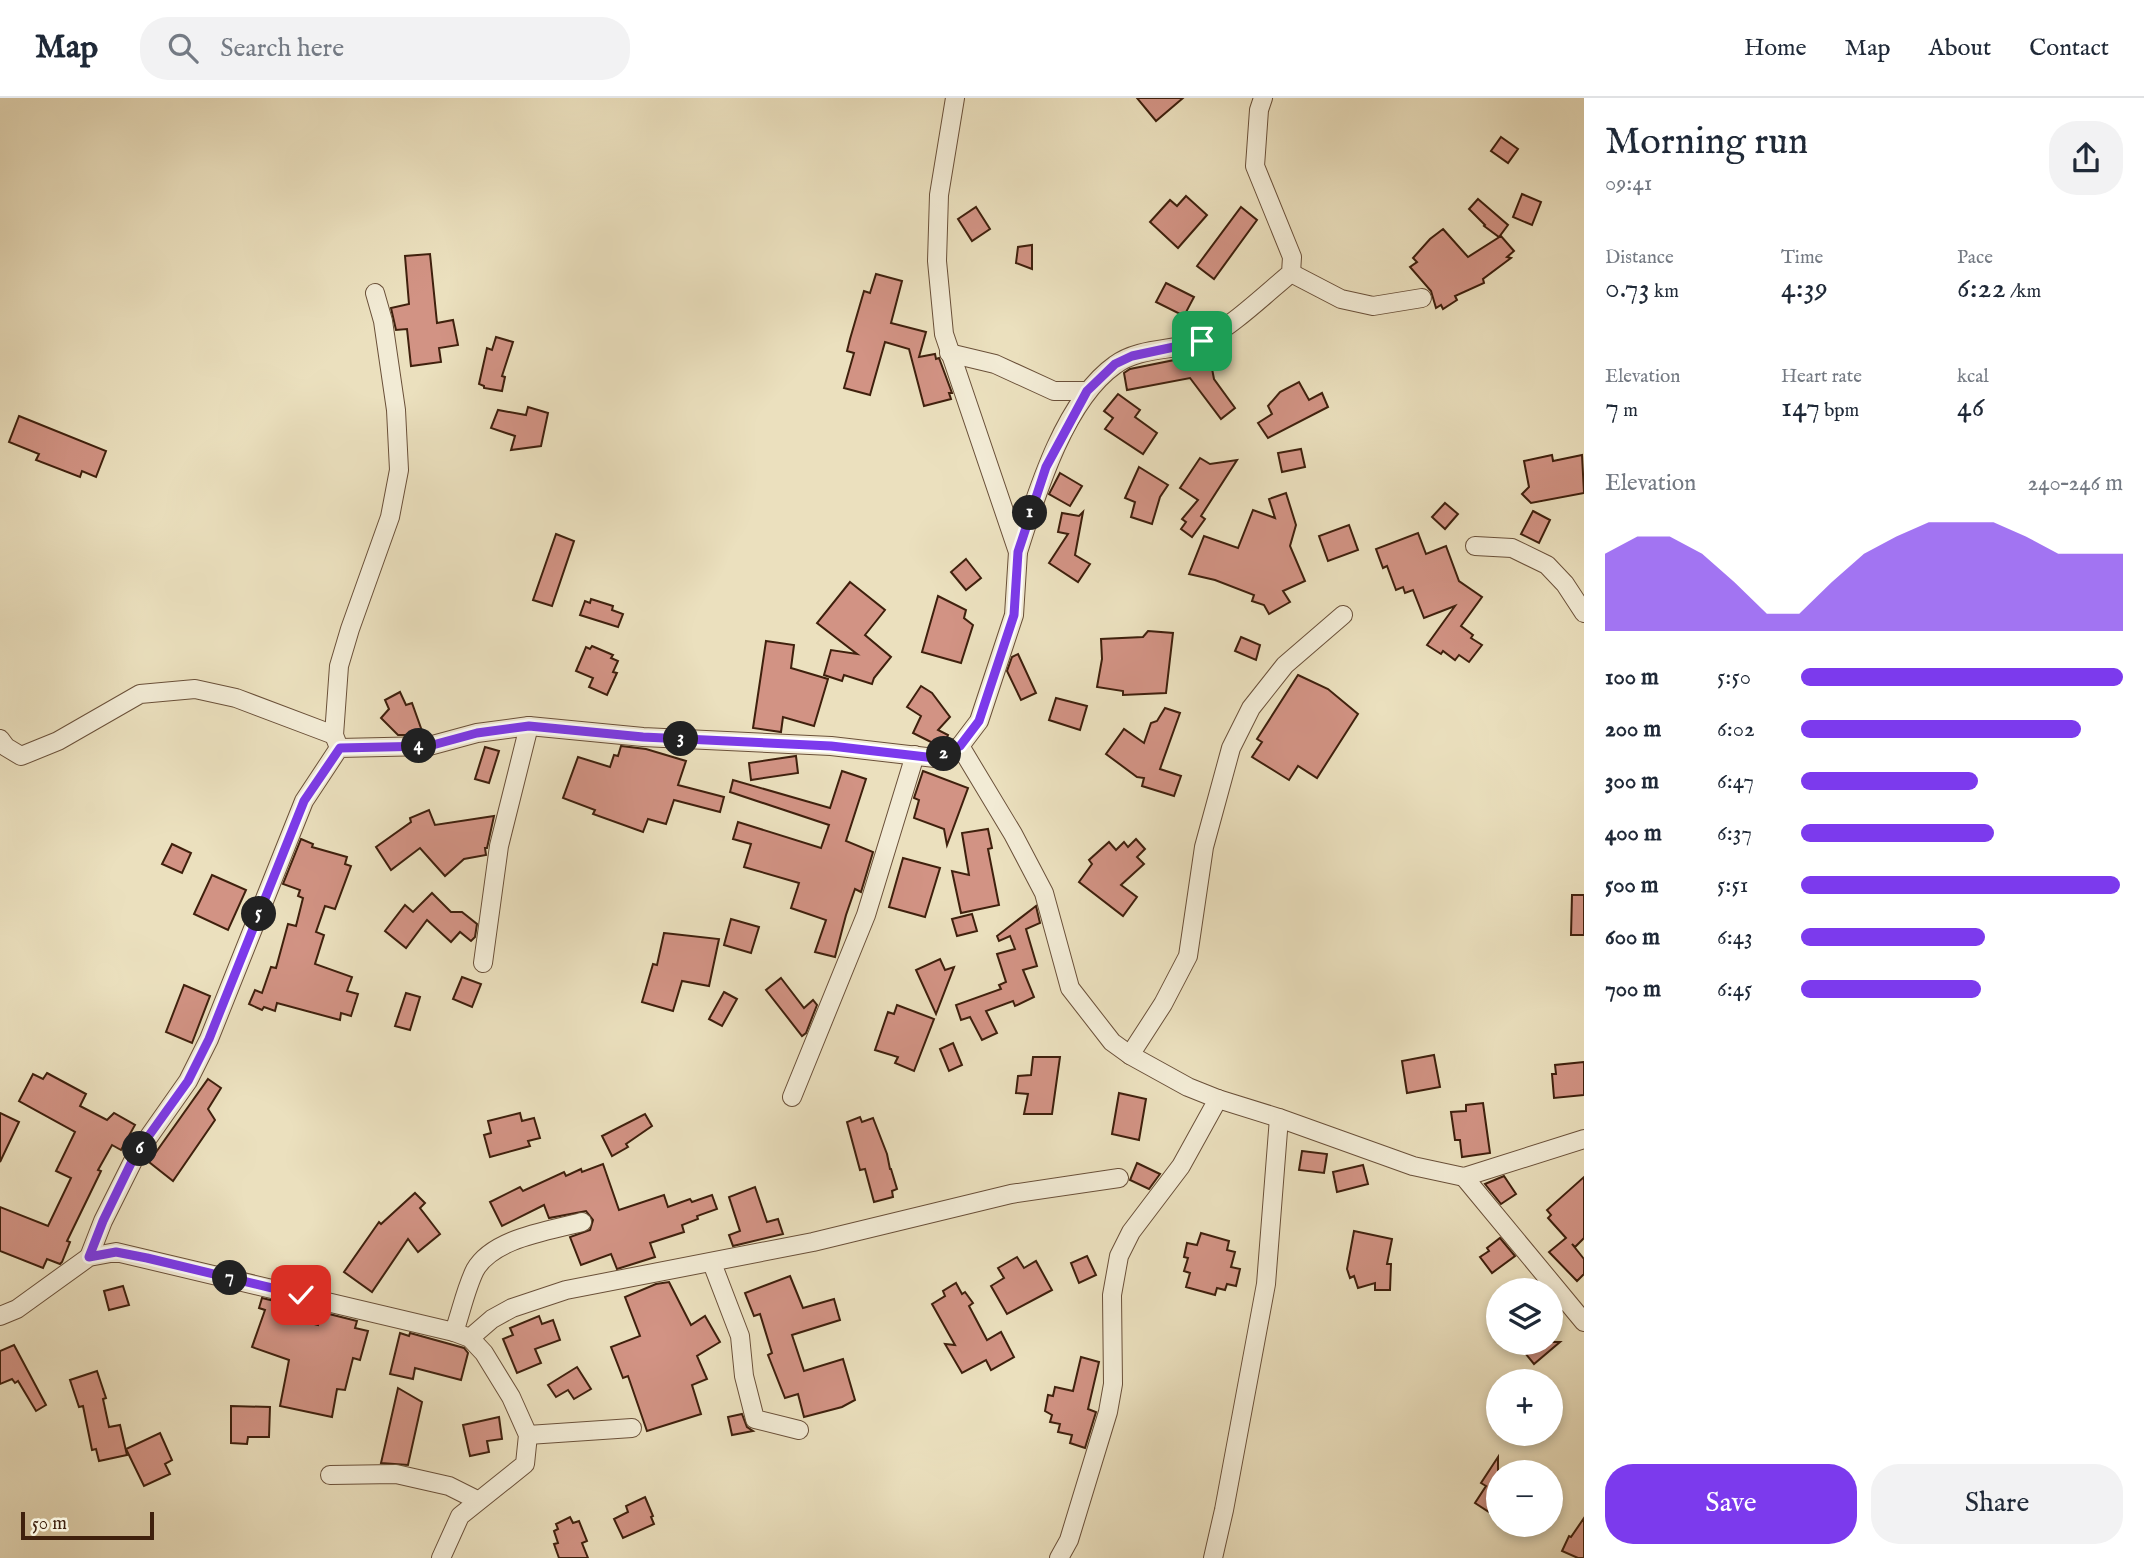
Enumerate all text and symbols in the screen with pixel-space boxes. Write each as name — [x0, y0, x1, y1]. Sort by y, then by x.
search box — [140, 17, 630, 80]
text: Map — [35, 27, 98, 69]
icon: search — [164, 29, 202, 67]
text: Search here — [220, 32, 344, 65]
text: Home — [1744, 33, 1807, 64]
text: Map — [1845, 33, 1891, 64]
text: About — [1929, 33, 1991, 64]
text: Contact — [2029, 33, 2109, 64]
text: Morning run — [1605, 119, 1808, 167]
button: share — [2049, 121, 2123, 195]
text: 09:41 — [1605, 169, 1652, 198]
text: Distance — [1605, 246, 1674, 270]
text: Time — [1781, 246, 1823, 270]
text: Pace — [1957, 246, 1993, 270]
text: 0.73 — [1605, 270, 1650, 308]
text: 4:39 — [1781, 270, 1828, 308]
text: 6:22 — [1957, 270, 2006, 308]
text: km — [1650, 280, 1679, 304]
text: /km — [2006, 280, 2041, 304]
pin — [1172, 311, 1232, 371]
icon: arrive — [1183, 322, 1221, 360]
text: Elevation — [1605, 365, 1680, 389]
text: Heart rate — [1781, 365, 1862, 389]
text: kcal — [1957, 365, 1989, 389]
text: 7 — [1605, 389, 1619, 427]
text: 147 — [1781, 389, 1820, 427]
text: 46 — [1957, 389, 1984, 427]
text: m — [1619, 399, 1638, 423]
text: bpm — [1820, 399, 1859, 423]
text: Elevation — [1605, 469, 1696, 498]
text: 240–246 m — [2027, 469, 2123, 498]
pin: 1 — [1012, 496, 1048, 530]
text: 1 — [1026, 500, 1033, 524]
text: 100 m — [1605, 663, 1659, 692]
text: 5:50 — [1717, 663, 1751, 692]
text: 200 m — [1605, 715, 1661, 744]
text: 6:02 — [1717, 715, 1755, 744]
pin: 3 — [664, 722, 698, 756]
text: 3 — [677, 726, 684, 750]
pin: 4 — [402, 728, 436, 764]
text: 4 — [414, 733, 423, 757]
pin: 2 — [926, 736, 962, 772]
text: 2 — [939, 741, 948, 765]
text: 300 m — [1605, 767, 1659, 796]
text: 6:47 — [1717, 767, 1754, 796]
text: 400 m — [1605, 819, 1662, 848]
text: 6:37 — [1717, 819, 1752, 848]
text: 500 m — [1605, 871, 1659, 900]
text: 5:51 — [1717, 871, 1748, 900]
pin: 5 — [242, 896, 276, 932]
text: 5 — [255, 901, 262, 925]
text: 600 m — [1605, 923, 1660, 952]
text: 6:43 — [1717, 923, 1753, 952]
text: 700 m — [1605, 975, 1661, 1004]
text: 6:45 — [1717, 975, 1752, 1004]
pin: 6 — [122, 1132, 158, 1166]
text: 6 — [135, 1136, 144, 1160]
pin: 7 — [212, 1260, 247, 1296]
text: 7 — [225, 1265, 234, 1289]
pin — [271, 1265, 331, 1325]
icon: check — [282, 1276, 320, 1314]
map controls — [1486, 1278, 1563, 1537]
button: layers — [1486, 1278, 1563, 1355]
button: + — [1486, 1369, 1563, 1446]
button: − — [1486, 1460, 1563, 1537]
button: Save — [1605, 1464, 1857, 1544]
button: Share — [1871, 1464, 2123, 1544]
scale bar — [21, 1509, 154, 1541]
text: 50 m — [32, 1512, 67, 1536]

